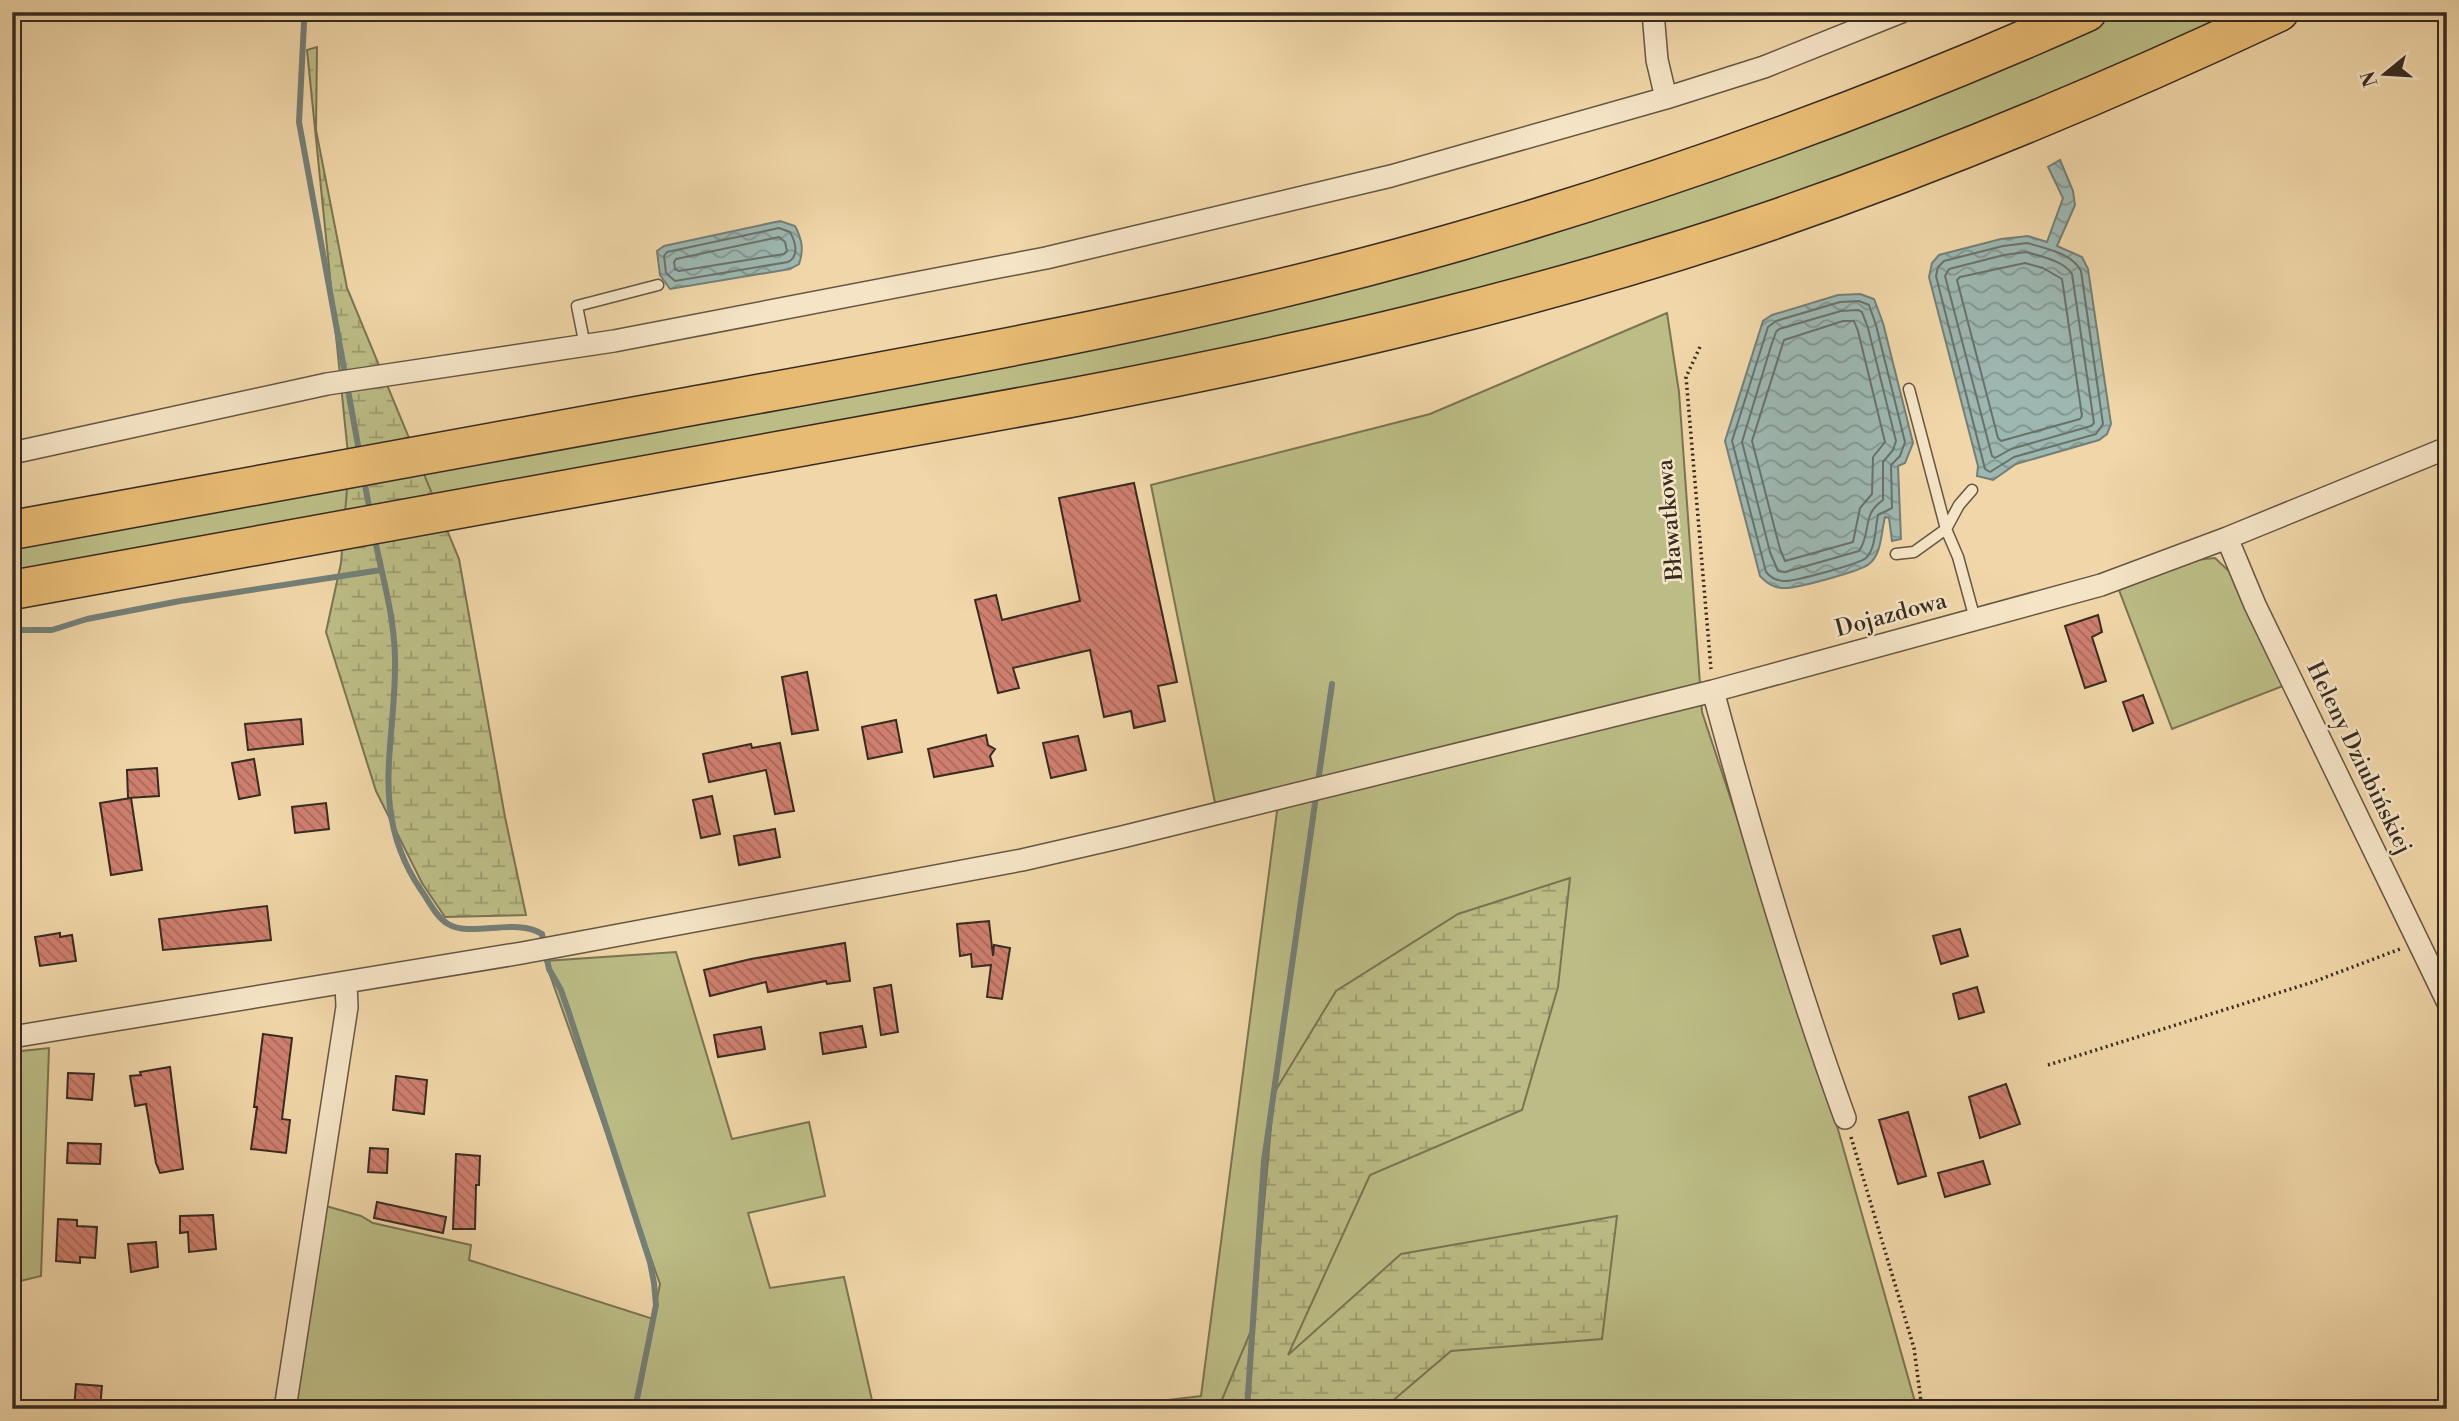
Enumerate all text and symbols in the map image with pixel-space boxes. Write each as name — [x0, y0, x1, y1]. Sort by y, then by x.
north arrow — [2350, 38, 2420, 108]
text: N — [2356, 68, 2384, 90]
street label: Bławatkowa — [1651, 458, 1689, 583]
street label: Dojazdowa — [1832, 587, 1950, 643]
street label: Heleny Dziubińskiej — [2300, 657, 2418, 859]

